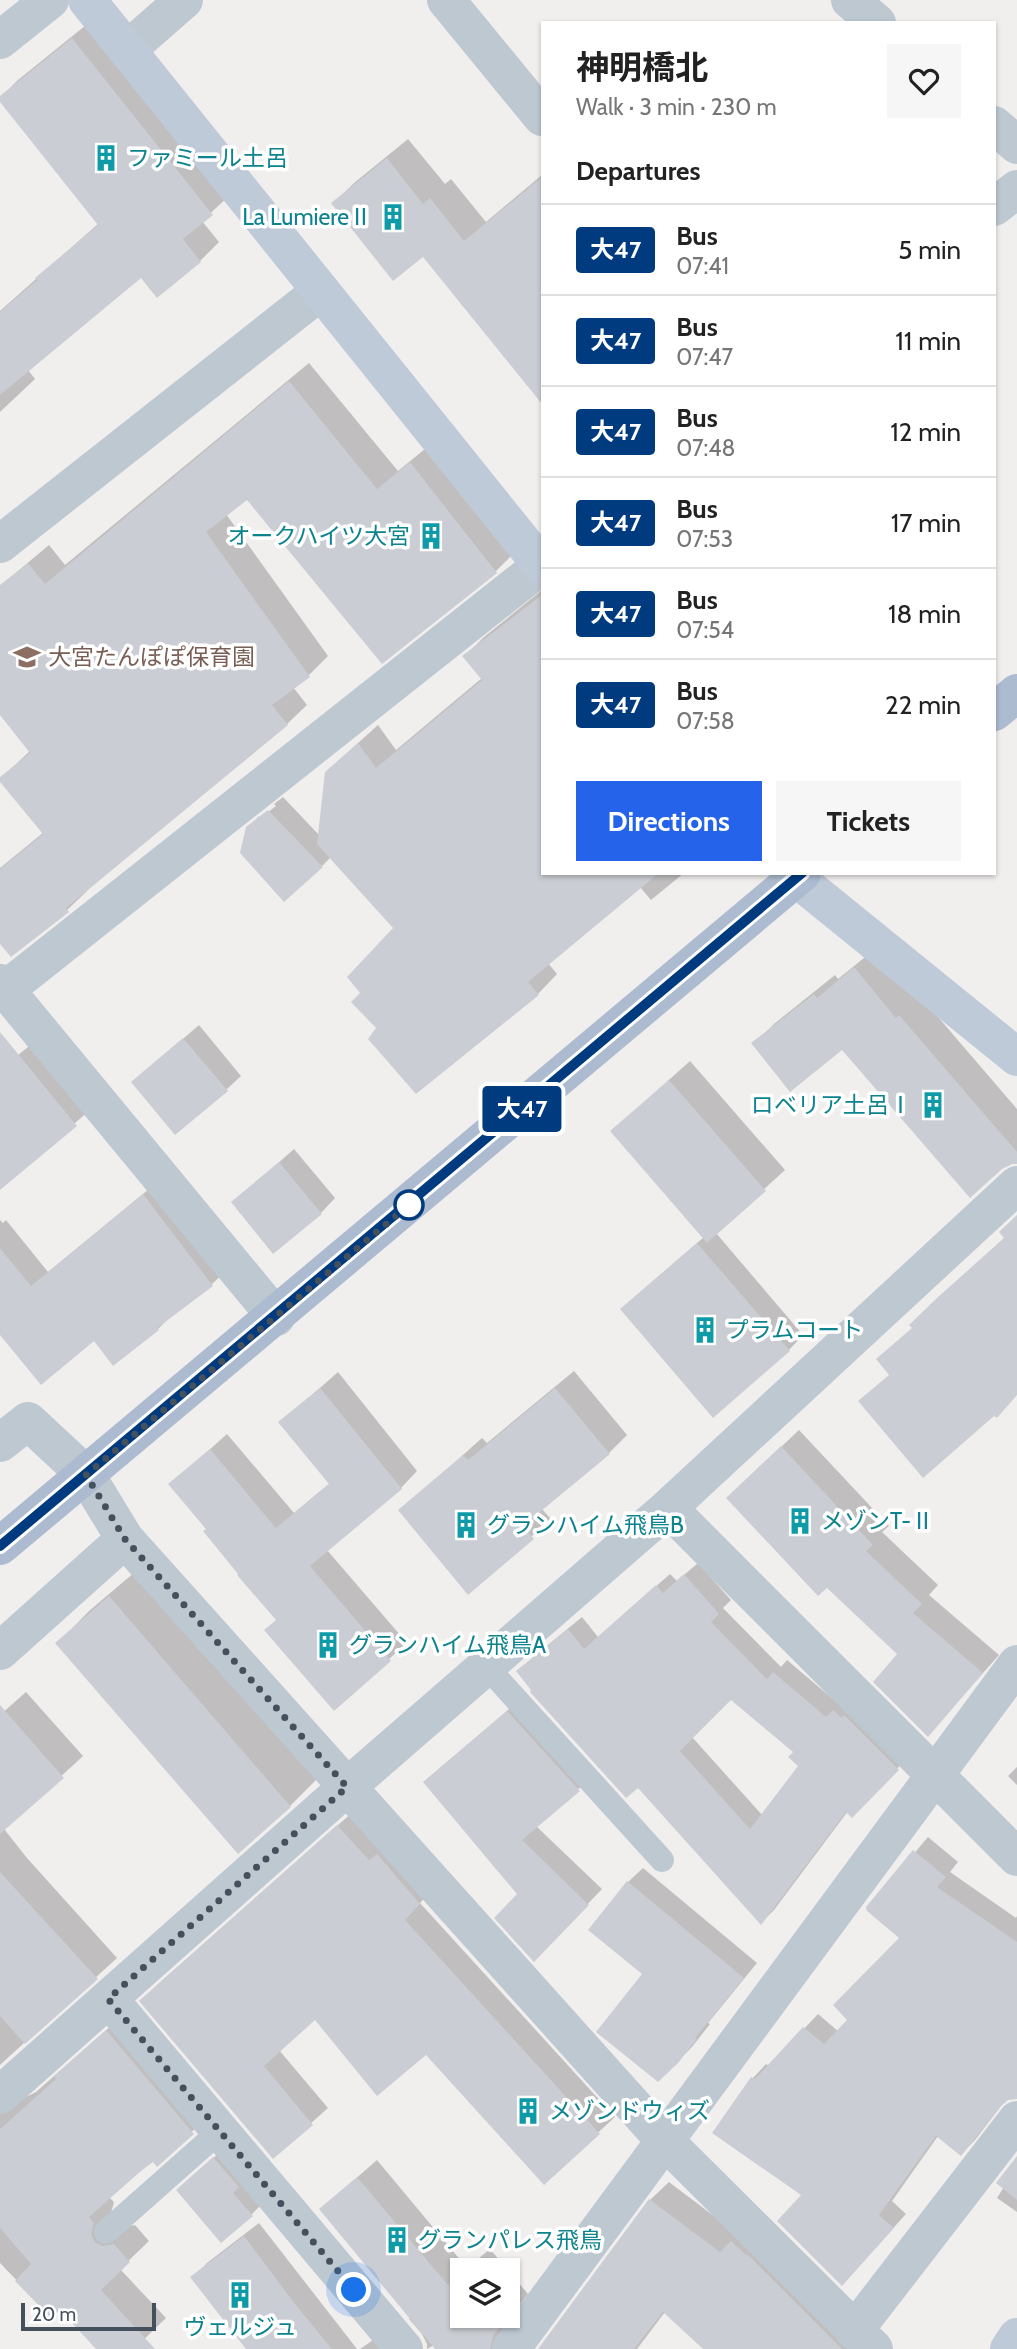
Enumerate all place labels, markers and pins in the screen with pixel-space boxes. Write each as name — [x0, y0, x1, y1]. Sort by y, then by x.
building icon: ファミール土呂 — [91, 143, 121, 173]
place label: ファミール土呂 — [127, 144, 288, 172]
building icon: La LumiereⅡ — [378, 202, 408, 232]
place label: La LumiereⅡ — [242, 203, 372, 231]
building icon: オークハイツ大宮 — [416, 521, 446, 551]
place label: オークハイツ大宮 — [228, 522, 410, 550]
school or university icon: 大宮たんぽぽ保育園 — [12, 642, 42, 672]
place label: 大宮たんぽぽ保育園 — [48, 643, 255, 671]
building icon: ロベリア土呂Ⅰ — [918, 1090, 948, 1120]
place label: ロベリア土呂Ⅰ — [751, 1091, 912, 1119]
unlabelled marker — [394, 1190, 424, 1220]
building icon: プラムコート — [690, 1315, 720, 1345]
place label: プラムコート — [726, 1316, 863, 1344]
building icon: メゾンT-Ⅱ — [785, 1506, 815, 1536]
place label: メゾンT-Ⅱ — [821, 1507, 934, 1535]
building icon: グランハイム飛鳥B — [451, 1510, 481, 1540]
place label: グランハイム飛鳥B — [487, 1511, 684, 1539]
building icon: グランハイム飛鳥A — [313, 1630, 343, 1660]
place label: グランハイム飛鳥A — [349, 1631, 546, 1659]
building icon: メゾンドウィズ — [513, 2096, 543, 2126]
place label: メゾンドウィズ — [549, 2097, 710, 2125]
building icon: グランパレス飛鳥 — [382, 2225, 412, 2255]
place label: グランパレス飛鳥 — [418, 2226, 602, 2254]
building icon: ヴェルジュ — [225, 2280, 255, 2310]
place label: ヴェルジュ — [183, 2313, 297, 2341]

